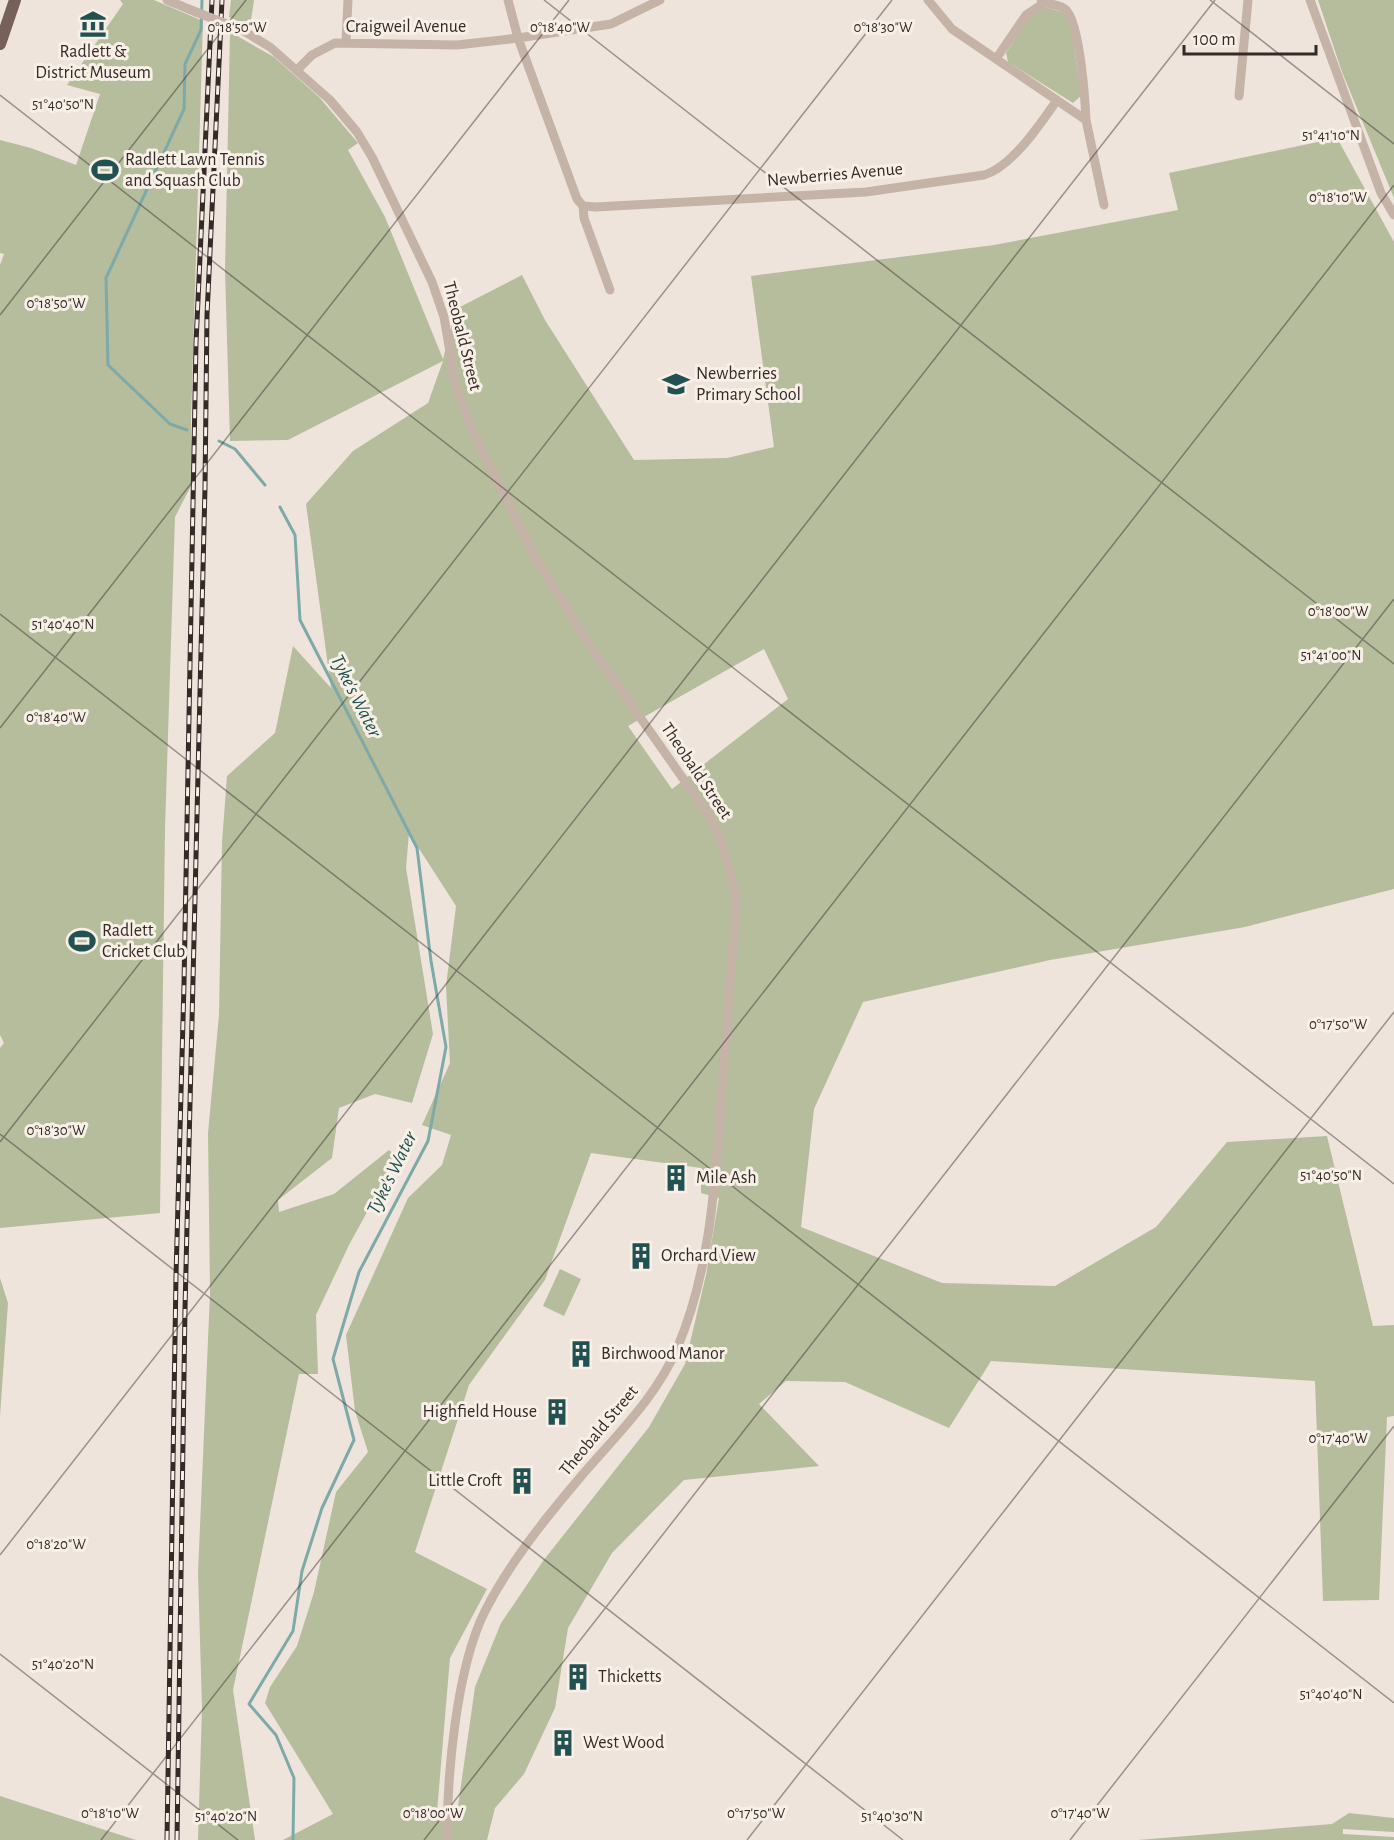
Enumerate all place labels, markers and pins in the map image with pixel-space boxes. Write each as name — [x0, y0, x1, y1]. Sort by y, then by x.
museum icon: Radlett & District Museum — [78, 9, 108, 39]
place label: Radlett & District Museum — [35, 43, 151, 82]
place label: Radlett Lawn Tennis and Squash Club — [125, 151, 265, 190]
sports icon: Radlett Lawn Tennis and Squash Club — [90, 155, 120, 185]
place label: Newberries Primary School — [696, 365, 801, 404]
school or university icon: Newberries Primary School — [661, 369, 691, 399]
place label: Radlett Cricket Club — [102, 922, 185, 961]
sports icon: Radlett Cricket Club — [67, 926, 97, 956]
building icon: Mile Ash — [661, 1163, 691, 1193]
place label: Mile Ash — [696, 1169, 757, 1187]
building icon: Orchard View — [626, 1241, 656, 1271]
place label: Orchard View — [661, 1247, 756, 1265]
building icon: Birchwood Manor — [566, 1339, 596, 1369]
place label: Birchwood Manor — [601, 1345, 725, 1363]
building icon: Highfield House — [542, 1397, 572, 1427]
place label: Highfield House — [422, 1403, 537, 1421]
building icon: Little Croft — [507, 1466, 537, 1496]
place label: Little Croft — [428, 1472, 502, 1490]
building icon: Thicketts — [563, 1662, 593, 1692]
place label: Thicketts — [598, 1668, 662, 1686]
building icon: West Wood — [548, 1728, 578, 1758]
place label: West Wood — [583, 1734, 664, 1752]

